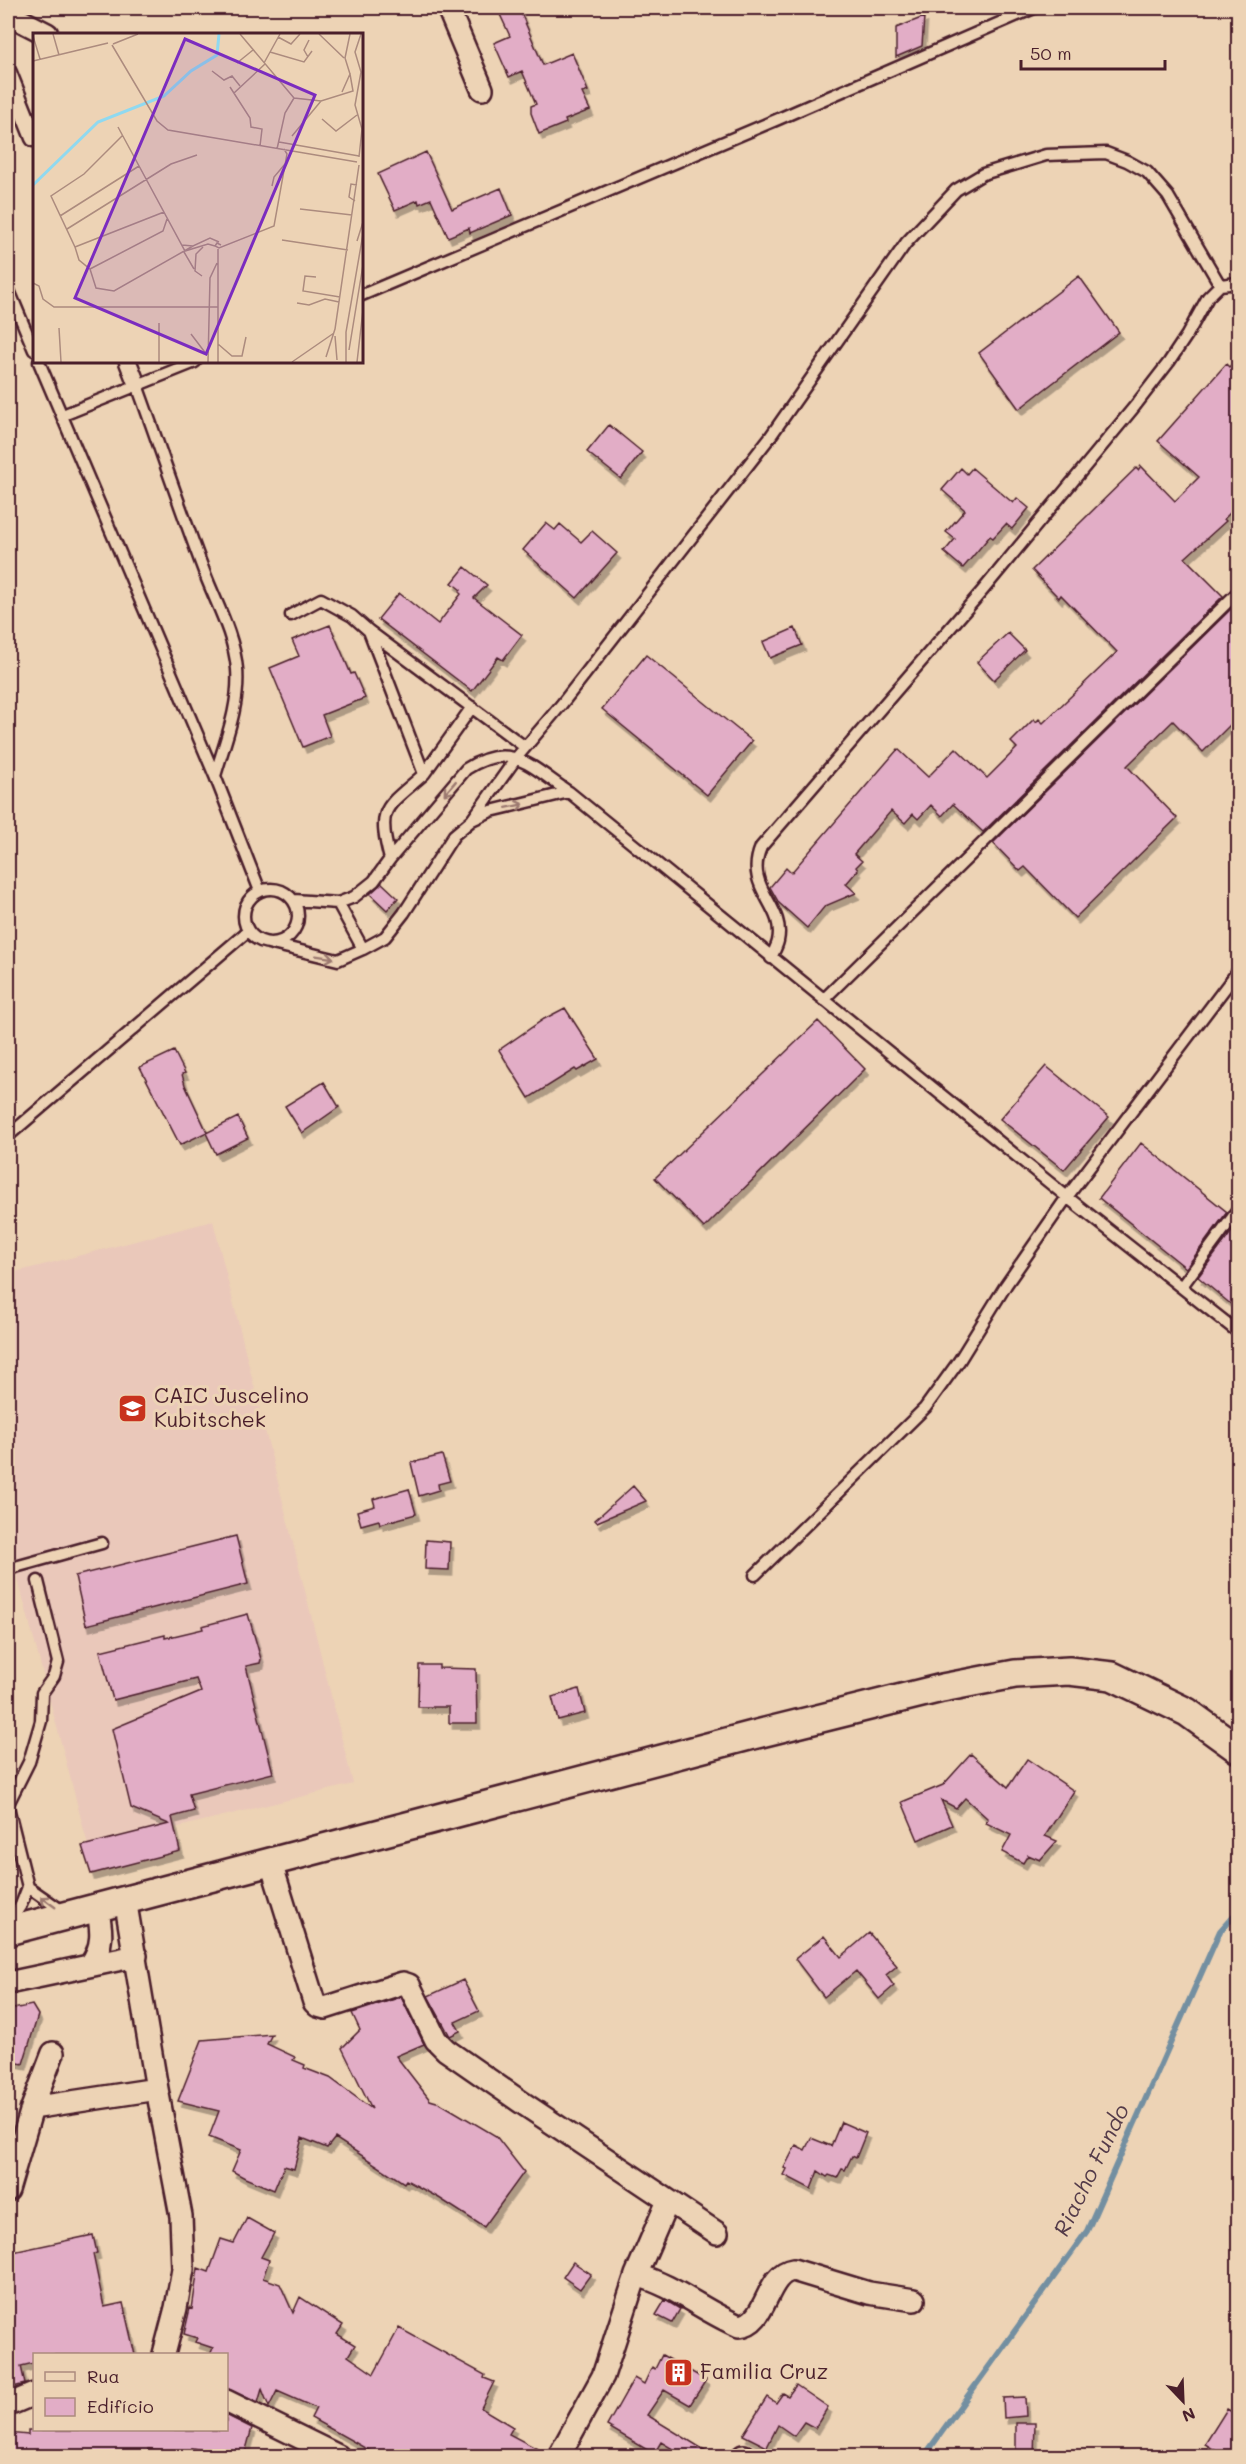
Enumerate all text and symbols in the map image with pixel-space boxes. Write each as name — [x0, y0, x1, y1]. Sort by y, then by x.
inset map — [33, 33, 363, 363]
scale bar — [1021, 33, 1165, 71]
text: 50 m — [1030, 41, 1072, 65]
one-way arrow — [443, 780, 456, 796]
one-way arrow — [505, 800, 524, 811]
one-way arrow — [314, 952, 334, 963]
place label: CAIC Juscelino Kubitschek — [154, 1381, 309, 1432]
school or university icon: CAIC Juscelino Kubitschek — [117, 1392, 149, 1424]
one-way arrow — [40, 1896, 56, 1908]
water label: Riacho Fundo — [1046, 2099, 1135, 2241]
legend — [33, 2353, 228, 2431]
building icon: Familia Cruz — [663, 2356, 695, 2388]
place label: Familia Cruz — [700, 2357, 828, 2384]
text: Rua — [87, 2364, 120, 2388]
north arrow — [1153, 2371, 1213, 2431]
text: Edifício — [87, 2394, 154, 2418]
text: N — [1179, 2403, 1199, 2427]

